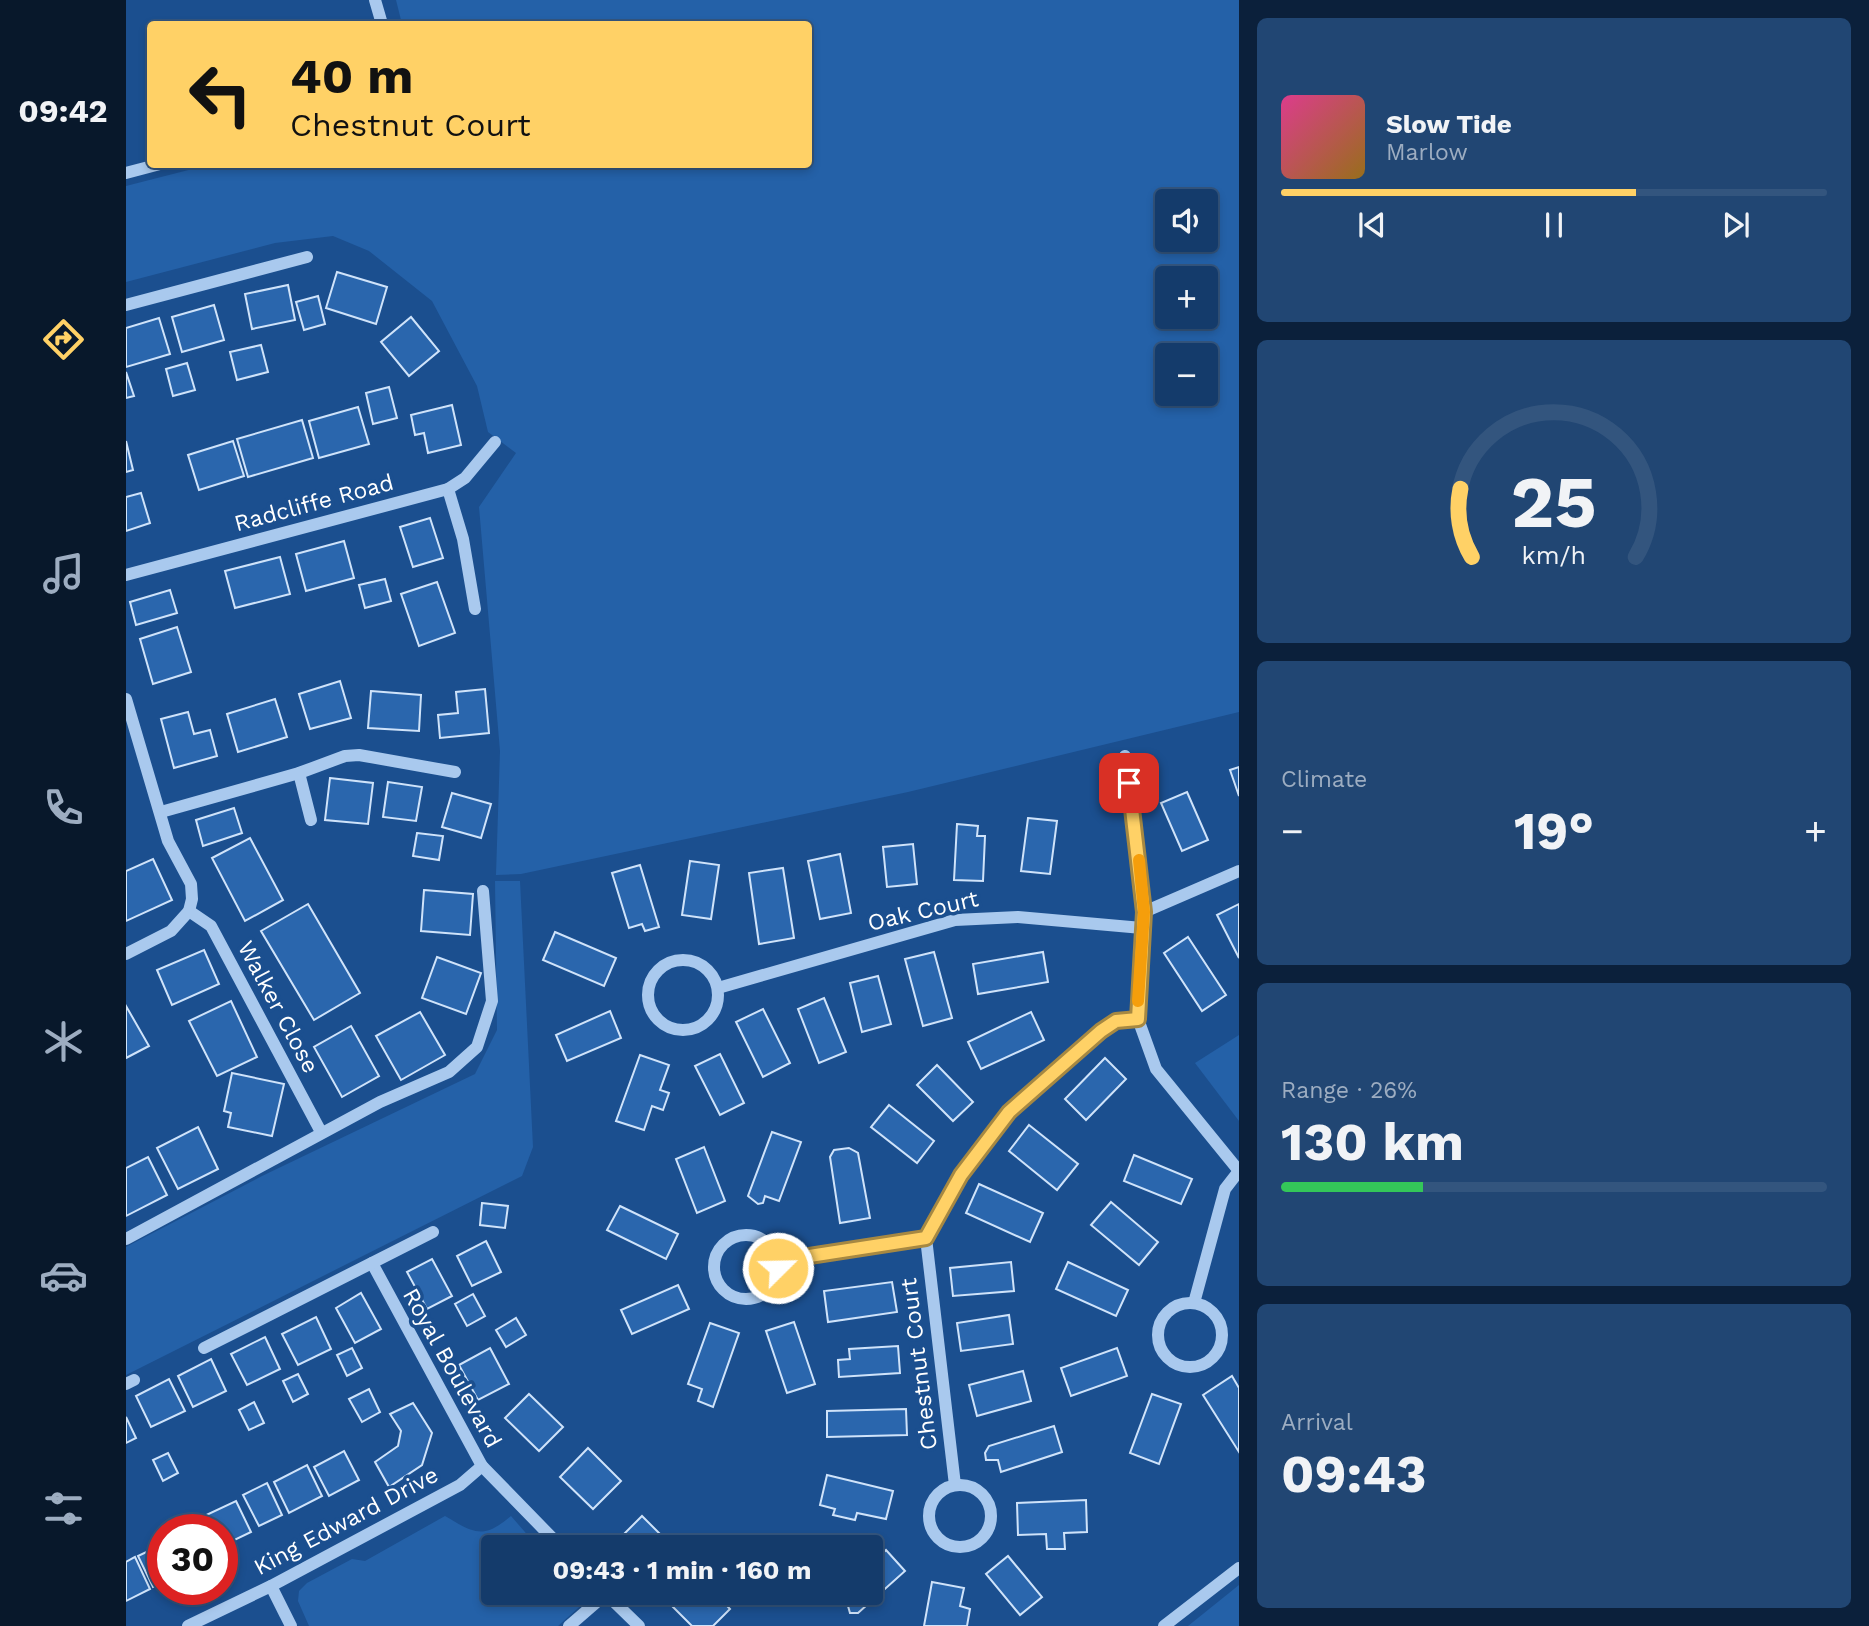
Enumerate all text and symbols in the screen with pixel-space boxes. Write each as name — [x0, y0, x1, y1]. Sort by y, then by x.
text: 40 m — [290, 47, 413, 105]
icon: left — [175, 49, 266, 140]
text: 09:42 — [18, 92, 108, 130]
text: Chestnut Court — [290, 106, 531, 144]
text: Slow Tide — [1386, 109, 1512, 139]
text: Marlow — [1386, 139, 1468, 166]
map controls — [1155, 189, 1218, 406]
button: sound — [1155, 189, 1218, 252]
icon: previous — [1353, 206, 1391, 244]
icon: pause — [1535, 206, 1573, 244]
icon: next — [1717, 206, 1755, 244]
button: + — [1155, 266, 1218, 329]
icon: directions — [39, 315, 88, 364]
button: − — [1155, 343, 1218, 406]
text: 25 — [1511, 460, 1597, 546]
street label: Radcliffe Road — [231, 469, 397, 537]
text: km/h — [1522, 541, 1586, 570]
icon: music — [39, 549, 88, 598]
pin — [1099, 753, 1159, 813]
icon: arrive — [1110, 764, 1148, 802]
text: Climate — [1281, 766, 1367, 793]
icon: phone — [39, 783, 88, 832]
text: 19° — [1514, 801, 1594, 862]
text: − — [1281, 809, 1304, 853]
text: + — [1804, 809, 1827, 853]
street label: Oak Court — [865, 885, 981, 937]
street label: Walker Close — [232, 936, 324, 1078]
icon: climate — [39, 1017, 88, 1066]
text: Range · 26% — [1281, 1077, 1417, 1104]
text: 130 km — [1281, 1112, 1464, 1173]
position arrow — [741, 1231, 815, 1305]
icon: car — [39, 1251, 88, 1300]
street label: Chestnut Court — [895, 1276, 943, 1452]
street label: Royal Boulevard — [397, 1284, 507, 1452]
text: Arrival — [1281, 1409, 1353, 1436]
text: 09:43 — [1281, 1444, 1427, 1505]
street label: King Edward Drive — [249, 1461, 443, 1581]
icon: filters — [39, 1484, 88, 1533]
speed limit sign: 30 — [147, 1514, 238, 1605]
text: 09:43 · 1 min · 160 m — [552, 1555, 812, 1585]

